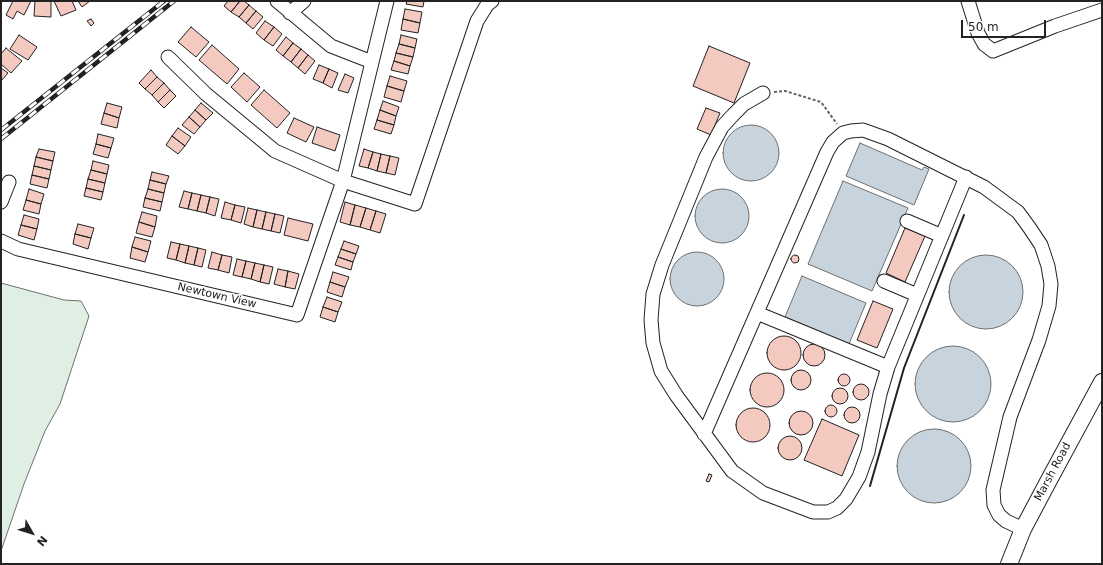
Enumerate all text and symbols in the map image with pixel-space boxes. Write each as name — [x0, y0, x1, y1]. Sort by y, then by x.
scale bar — [963, 12, 1048, 38]
text: 50 m — [968, 20, 999, 34]
street label: Newtown View — [176, 281, 258, 311]
street label: Marsh Road — [1032, 440, 1074, 504]
north arrow — [12, 513, 52, 553]
text: N — [34, 533, 50, 549]

